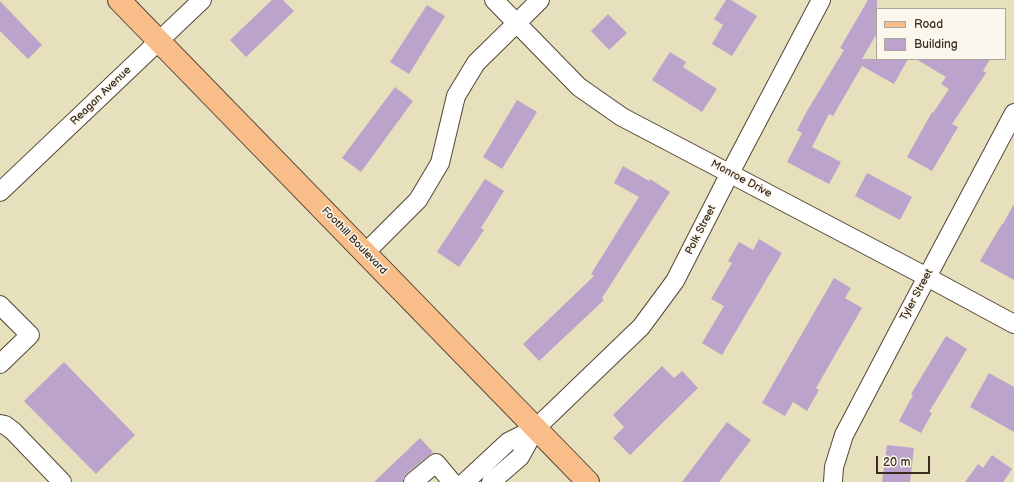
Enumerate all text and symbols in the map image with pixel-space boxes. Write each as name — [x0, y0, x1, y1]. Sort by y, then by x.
legend — [876, 8, 1006, 60]
text: Road — [914, 17, 943, 32]
text: Building — [914, 37, 958, 52]
street label: Reagan Avenue — [68, 64, 134, 128]
street label: Monroe Drive — [708, 157, 774, 201]
street label: Polk Street — [683, 203, 719, 257]
street label: Foothill Boulevard — [318, 205, 390, 277]
street label: Tyler Street — [898, 267, 936, 323]
scale bar — [878, 448, 932, 474]
text: 20 m — [883, 455, 910, 470]

